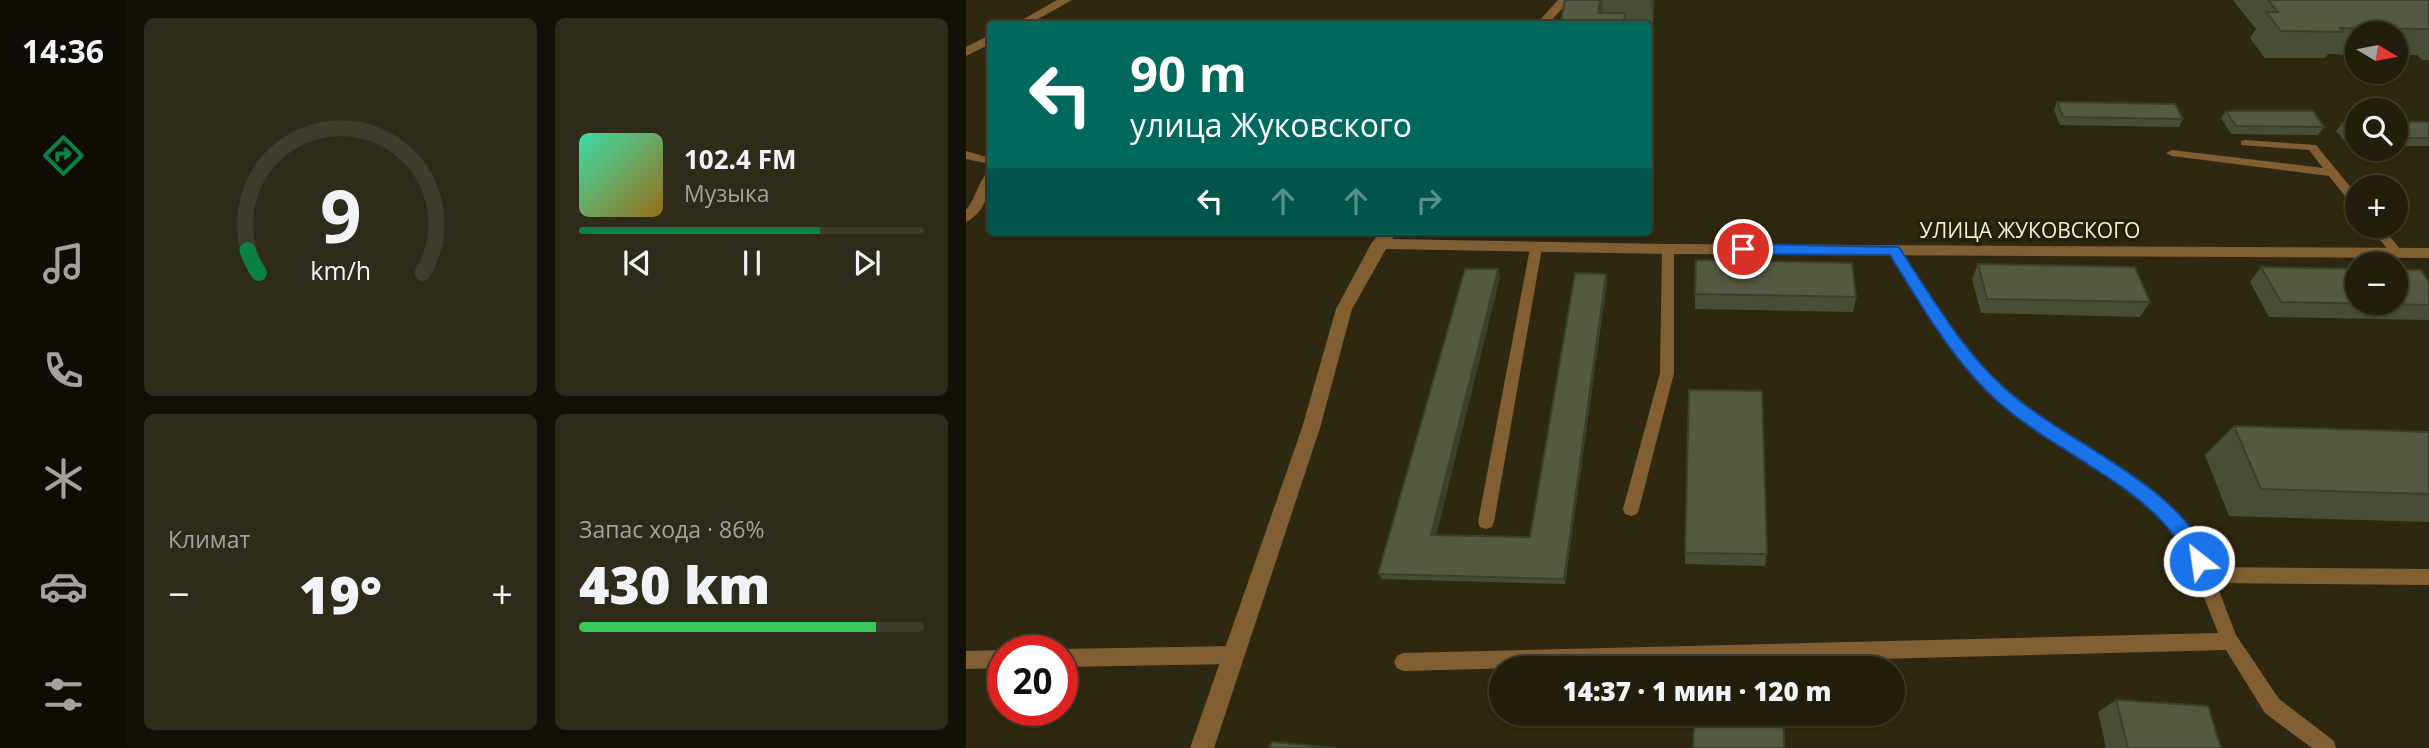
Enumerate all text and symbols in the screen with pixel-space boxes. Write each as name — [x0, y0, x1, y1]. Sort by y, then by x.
north arrow — [2345, 21, 2408, 84]
map controls — [2345, 21, 2408, 315]
text: 14:36 — [22, 29, 104, 72]
text: 90 m — [1130, 40, 1247, 106]
icon: left — [1015, 49, 1106, 140]
button: search — [2345, 98, 2408, 161]
text: улица Жуковского — [1130, 103, 1412, 146]
icon: directions — [39, 131, 88, 180]
text: 102.4 FM — [684, 141, 796, 177]
text: 9 — [320, 166, 361, 265]
button: + — [2345, 175, 2408, 238]
text: Музыка — [684, 177, 770, 209]
icon: left — [1191, 182, 1229, 220]
icon: ahead — [1264, 182, 1302, 220]
icon: ahead — [1337, 182, 1375, 220]
icon: right — [1410, 182, 1448, 220]
street label: УЛИЦА ЖУКОВСКОГО — [1920, 216, 2140, 244]
pin — [1713, 219, 1773, 279]
icon: arrive — [1724, 230, 1762, 268]
icon: music — [39, 239, 88, 288]
icon: previous — [618, 244, 656, 282]
icon: pause — [733, 244, 771, 282]
icon: next — [848, 244, 886, 282]
button: − — [2345, 252, 2408, 315]
text: km/h — [310, 253, 371, 287]
icon: phone — [39, 346, 88, 395]
icon: climate — [39, 454, 88, 503]
text: Запас хода · 86% — [579, 513, 764, 545]
text: Климат — [168, 523, 250, 555]
position arrow — [2162, 524, 2236, 598]
text: 430 km — [579, 548, 770, 619]
text: 19° — [299, 558, 382, 629]
icon: car — [39, 562, 88, 611]
text: − — [168, 567, 190, 619]
text: + — [491, 567, 513, 619]
speed limit sign: 20 — [987, 635, 1078, 726]
icon: filters — [39, 670, 88, 719]
text: 14:37 · 1 мин · 120 m — [1562, 673, 1832, 709]

